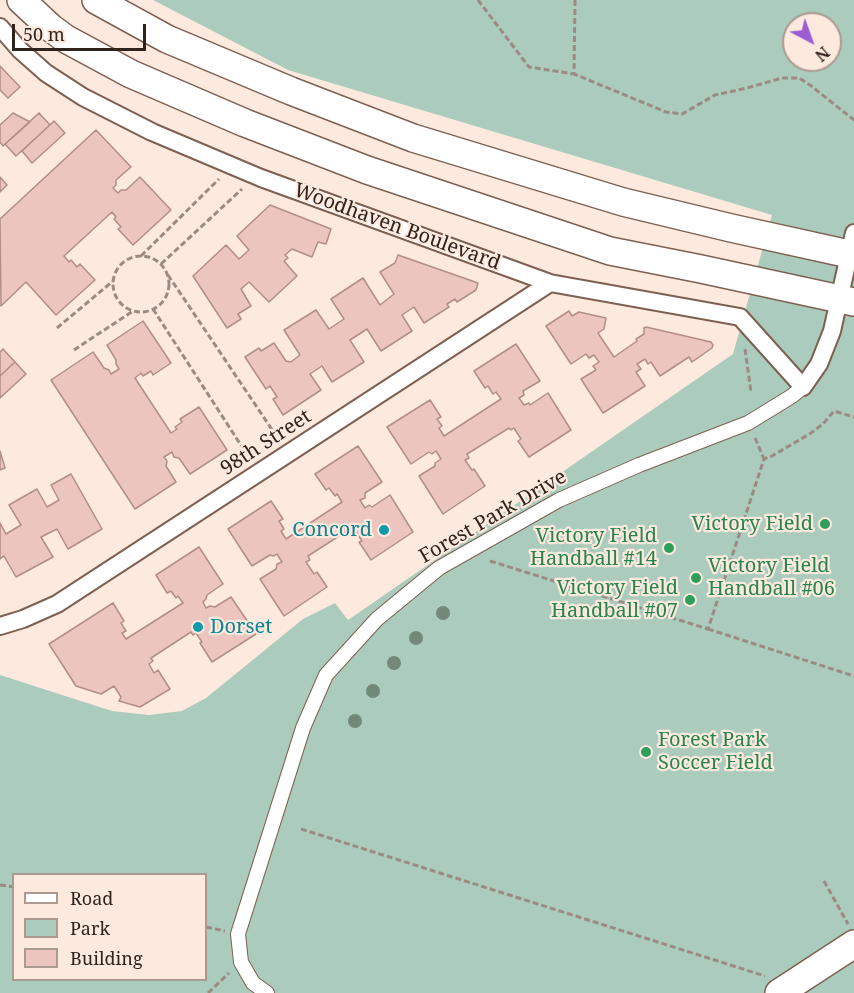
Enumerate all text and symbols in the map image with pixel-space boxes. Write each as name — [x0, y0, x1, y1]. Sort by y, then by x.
scale bar — [15, 12, 148, 50]
north arrow — [782, 12, 842, 72]
text: 50 m — [23, 22, 65, 46]
text: N — [811, 42, 834, 67]
street label: Woodhaven Boulevard — [290, 178, 504, 276]
street label: 98th Street — [216, 405, 316, 481]
street label: Forest Park Drive — [415, 465, 571, 569]
place label: Victory Field — [691, 512, 813, 536]
marker: Victory Field — [818, 517, 832, 531]
place label: Concord — [292, 518, 372, 542]
marker: Concord — [377, 523, 391, 537]
place label: Victory Field Handball #14 — [530, 524, 657, 571]
marker: Victory Field Handball #14 — [662, 541, 676, 555]
place label: Victory Field Handball #06 — [708, 554, 835, 601]
marker: Victory Field Handball #06 — [689, 571, 703, 585]
place label: Victory Field Handball #07 — [551, 576, 678, 623]
marker: Victory Field Handball #07 — [683, 593, 697, 607]
place label: Dorset — [210, 615, 272, 639]
marker: Dorset — [191, 620, 205, 634]
place label: Forest Park Soccer Field — [658, 728, 773, 775]
marker: Forest Park Soccer Field — [639, 745, 653, 759]
legend — [12, 873, 207, 981]
text: Road — [70, 886, 113, 910]
text: Park — [70, 916, 110, 940]
text: Building — [70, 946, 143, 970]

